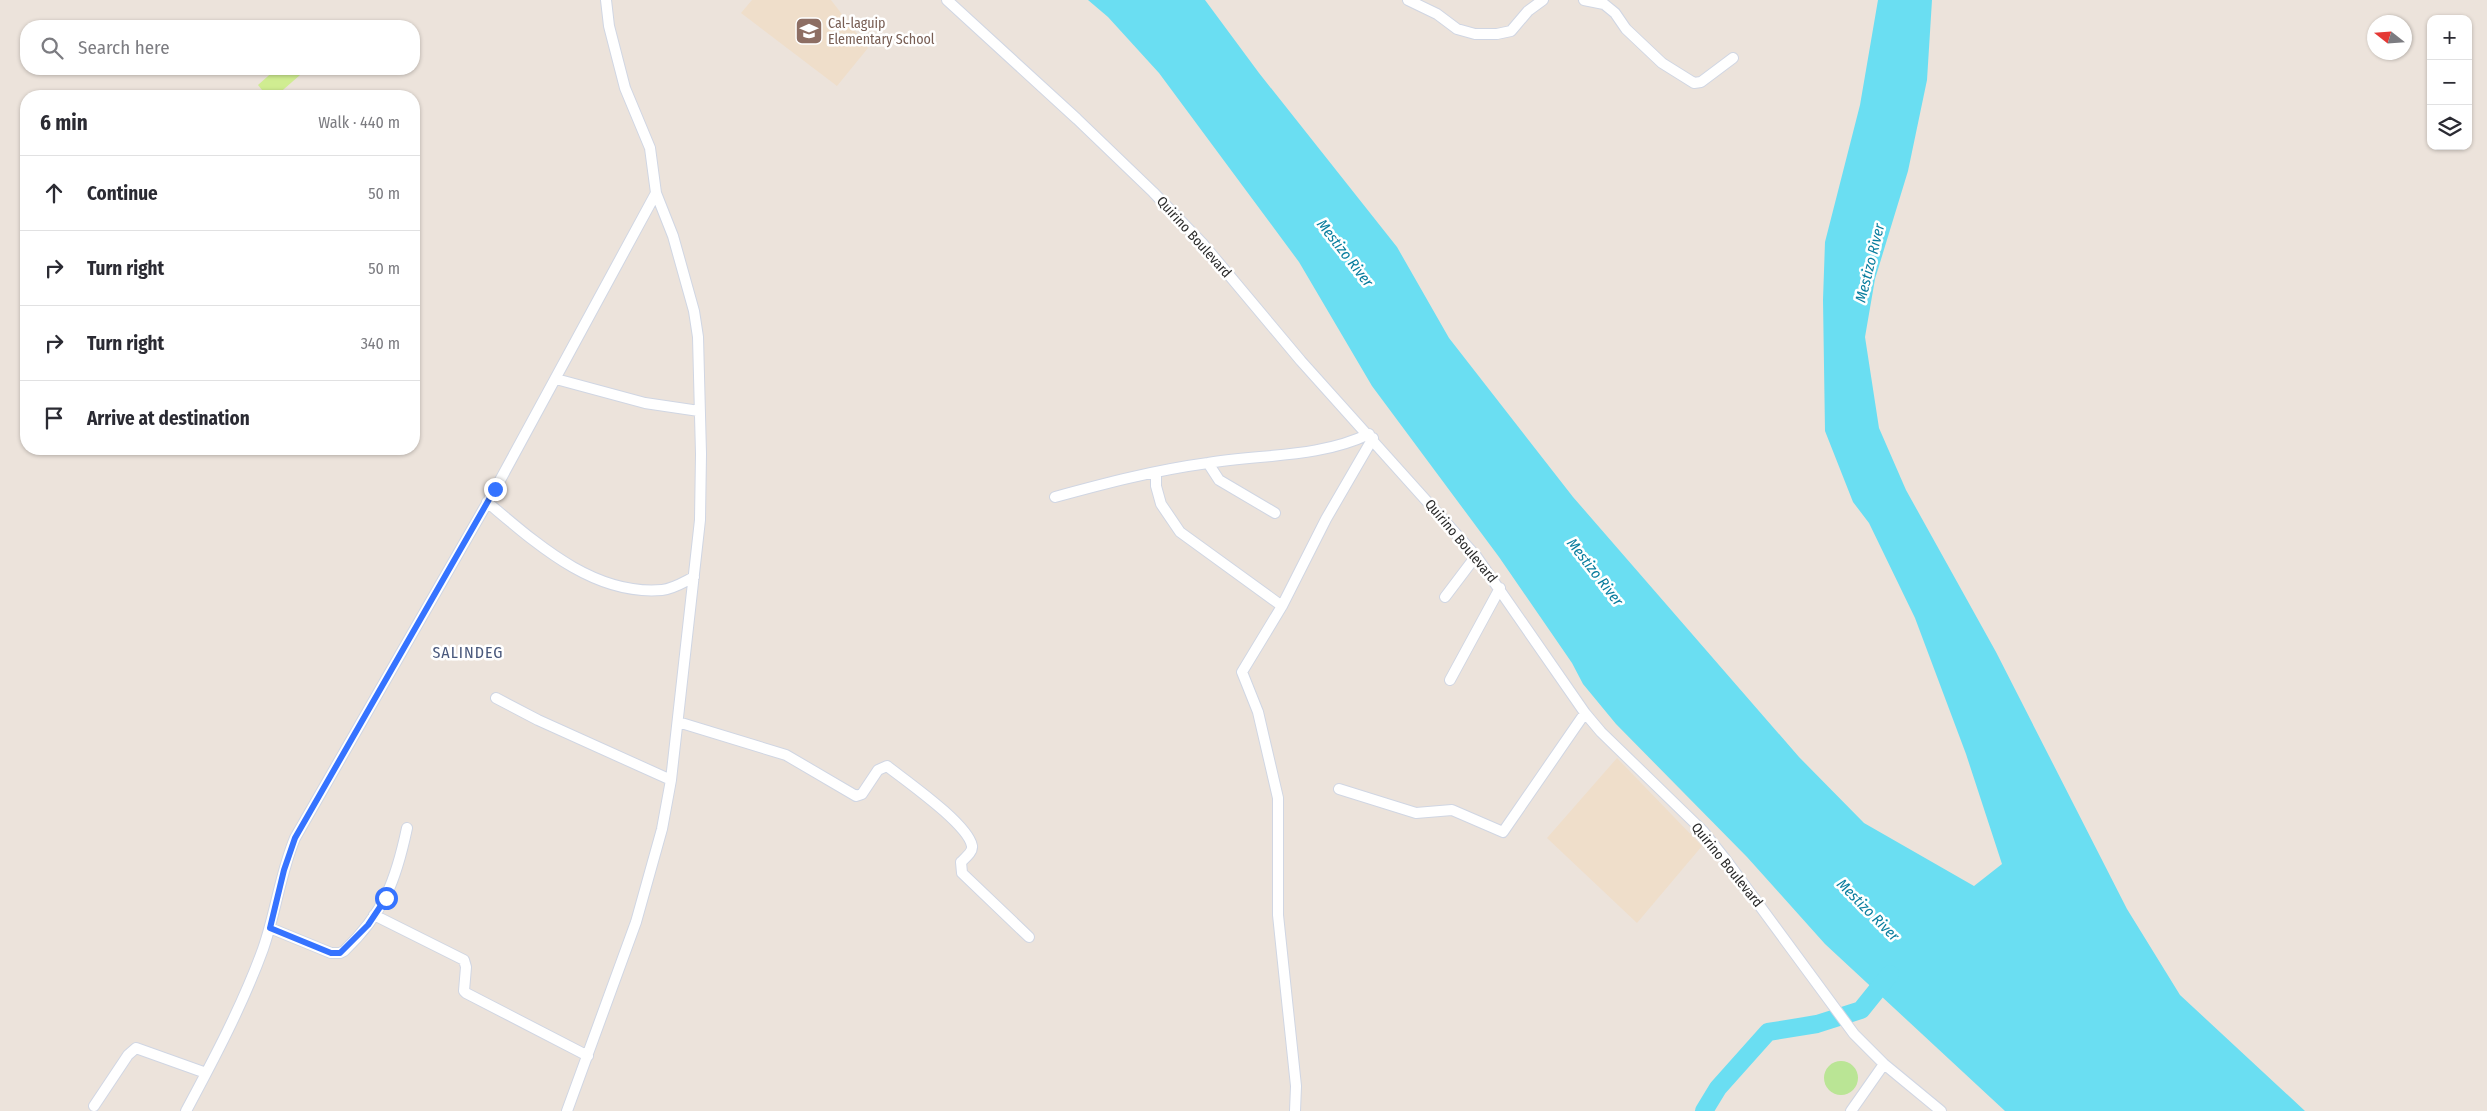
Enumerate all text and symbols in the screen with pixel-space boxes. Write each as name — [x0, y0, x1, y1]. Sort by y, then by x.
place label: Cal-laguip Elementary School — [828, 15, 935, 48]
north arrow — [2367, 15, 2412, 60]
map controls — [2427, 15, 2472, 150]
button: + — [2427, 15, 2472, 60]
school or university icon: Cal-laguip Elementary School — [794, 16, 824, 46]
search box — [20, 20, 420, 75]
icon: search — [38, 34, 66, 62]
text: Search here — [78, 36, 170, 59]
button: − — [2427, 60, 2472, 105]
button: layers — [2427, 105, 2472, 150]
text: 6 min — [40, 110, 88, 136]
text: Walk · 440 m — [318, 113, 400, 132]
icon: ahead — [40, 179, 68, 207]
text: Continue — [87, 182, 158, 205]
text: 50 m — [368, 184, 400, 203]
street label: Quirino Boulevard — [1153, 193, 1235, 281]
water label: Mestizo River — [1313, 216, 1377, 291]
water label: Mestizo River — [1852, 221, 1889, 304]
icon: right — [40, 254, 68, 282]
text: Turn right — [87, 257, 164, 280]
text: 50 m — [368, 259, 400, 278]
icon: right — [40, 329, 68, 357]
text: Turn right — [87, 332, 164, 355]
text: 340 m — [361, 334, 400, 353]
icon: arrive — [40, 404, 68, 432]
text: Arrive at destination — [87, 407, 250, 430]
route end — [484, 478, 507, 501]
street label: Quirino Boulevard — [1421, 496, 1501, 586]
water label: Mestizo River — [1563, 535, 1627, 610]
district label: SALINDEG — [432, 643, 504, 662]
street label: Quirino Boulevard — [1688, 819, 1766, 911]
water label: Mestizo River — [1833, 875, 1903, 945]
route start — [375, 887, 398, 910]

